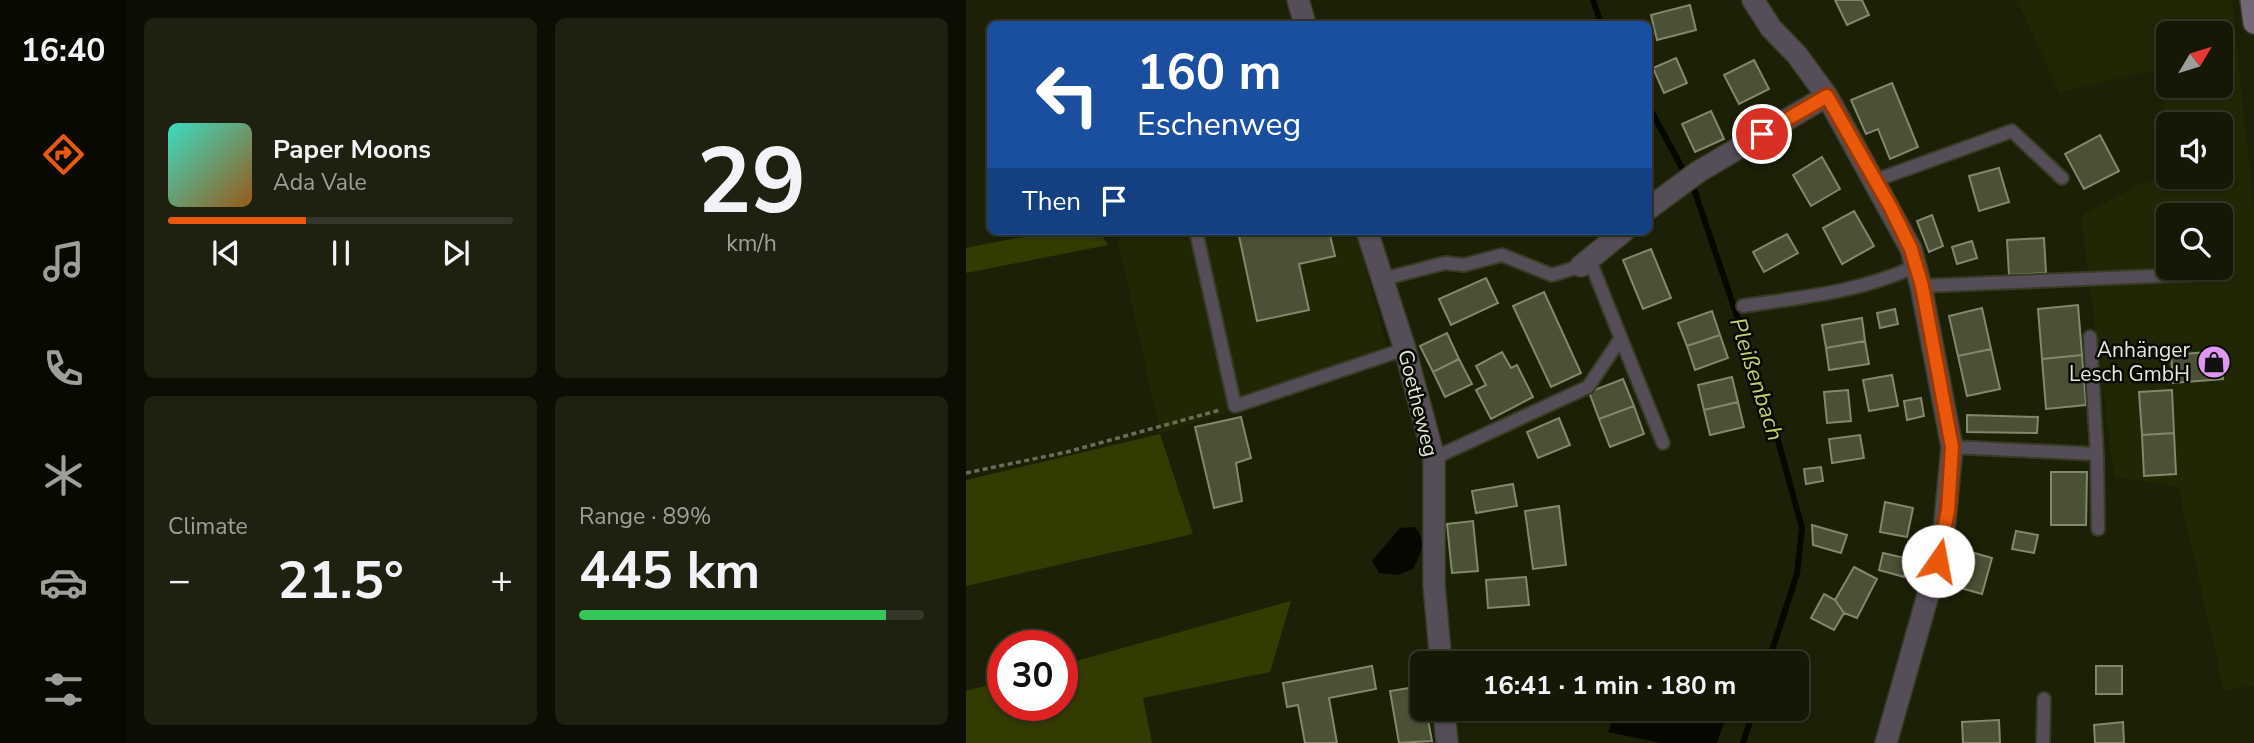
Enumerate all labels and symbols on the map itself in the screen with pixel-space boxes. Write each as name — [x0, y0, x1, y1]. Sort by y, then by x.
north arrow — [2156, 21, 2233, 98]
pin — [1732, 104, 1792, 164]
water label: Pleißenbach — [1722, 314, 1791, 445]
place label: Anhänger Lesch GmbH — [2069, 336, 2190, 388]
shop icon: Anhänger Lesch GmbH — [2195, 343, 2233, 381]
street label: Goetheweg — [1391, 347, 1445, 459]
position arrow — [1901, 524, 1975, 598]
speed limit sign: 30 — [987, 630, 1078, 721]

